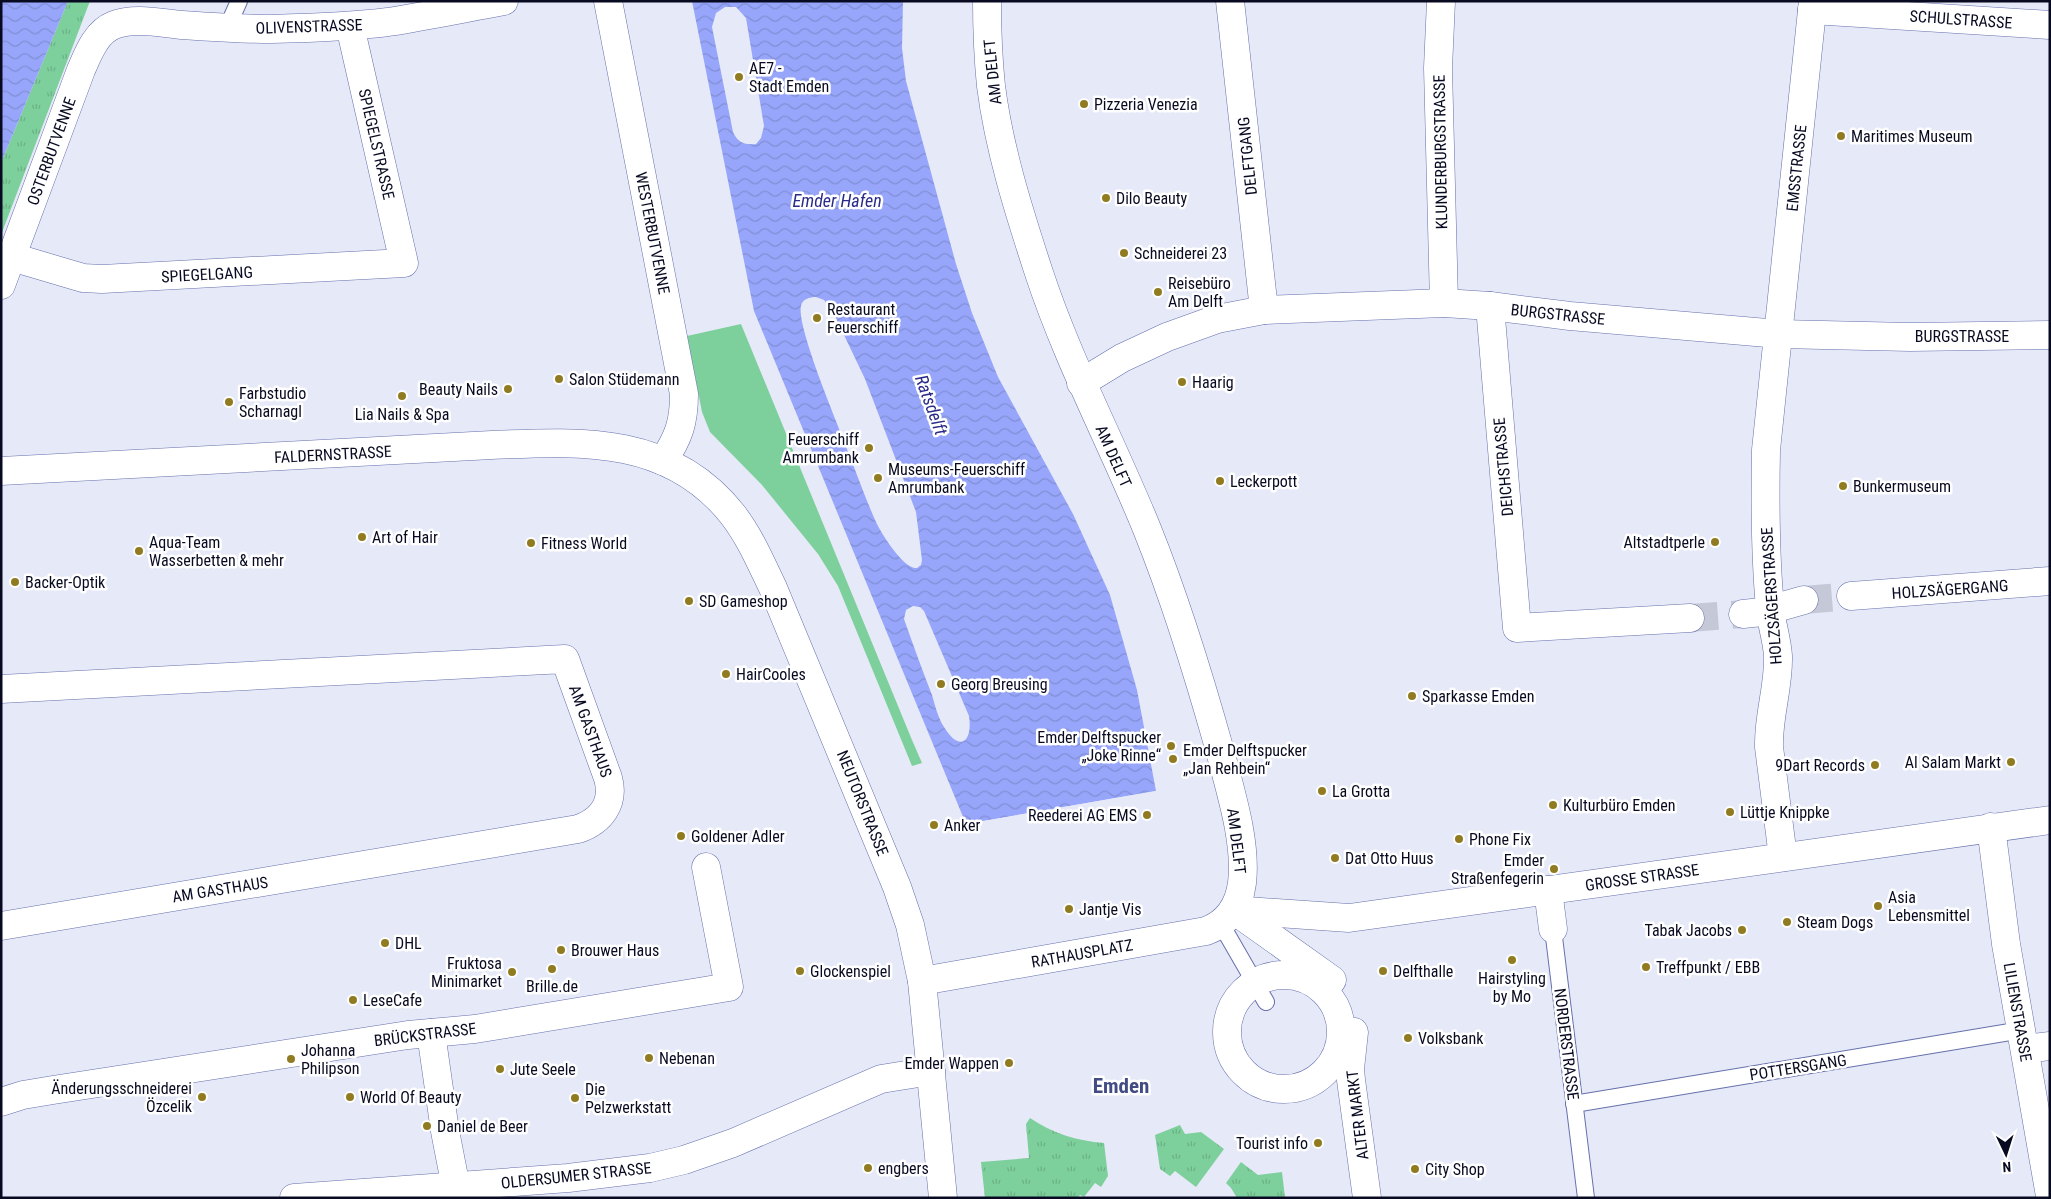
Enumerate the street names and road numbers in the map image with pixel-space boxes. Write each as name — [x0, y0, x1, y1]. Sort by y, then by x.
street label: SCHULSTRASSE — [1909, 6, 2013, 33]
street label: OLIVENSTRASSE — [255, 15, 363, 38]
street label: AM DELFT — [980, 38, 1005, 106]
street label: KLUNDERBURGSTRASSE — [1430, 74, 1451, 230]
street label: SPIEGELSTRASSE — [355, 87, 398, 201]
street label: OSTERBUTVENNE — [23, 95, 80, 208]
street label: DELFTGANG — [1234, 116, 1261, 196]
street label: EMSSTRASSE — [1782, 124, 1811, 212]
street label: WESTERBUTVENNE — [631, 170, 674, 296]
street label: SPIEGELGANG — [161, 263, 253, 286]
street label: BURGSTRASSE — [1510, 300, 1606, 329]
street label: BURGSTRASSE — [1915, 327, 2009, 346]
street label: DEICHSTRASSE — [1490, 417, 1517, 517]
street label: AM DELFT — [1091, 422, 1136, 490]
street label: FALDERNSTRASSE — [274, 442, 392, 467]
street label: HOLZSÄGERSTRASSE — [1757, 527, 1786, 665]
street label: HOLZSÄGERGANG — [1891, 576, 2009, 603]
street label: AM GASTHAUS — [565, 682, 616, 780]
street label: NEUTORSTRASSE — [833, 748, 892, 859]
street label: AM DELFT — [1223, 807, 1250, 875]
street label: GROSSE STRASSE — [1584, 860, 1700, 895]
street label: AM GASTHAUS — [171, 873, 269, 906]
street label: RATHAUSPLATZ — [1030, 935, 1134, 972]
street label: LILIENSTRASSE — [1999, 961, 2036, 1063]
street label: NORDERSTRASSE — [1550, 987, 1583, 1101]
street label: BRÜCKSTRASSE — [373, 1019, 477, 1050]
street label: POTTERSGANG — [1748, 1050, 1848, 1085]
street label: ALTER MARKT — [1343, 1069, 1372, 1161]
street label: OLDERSUMER STRASSE — [500, 1158, 652, 1193]

